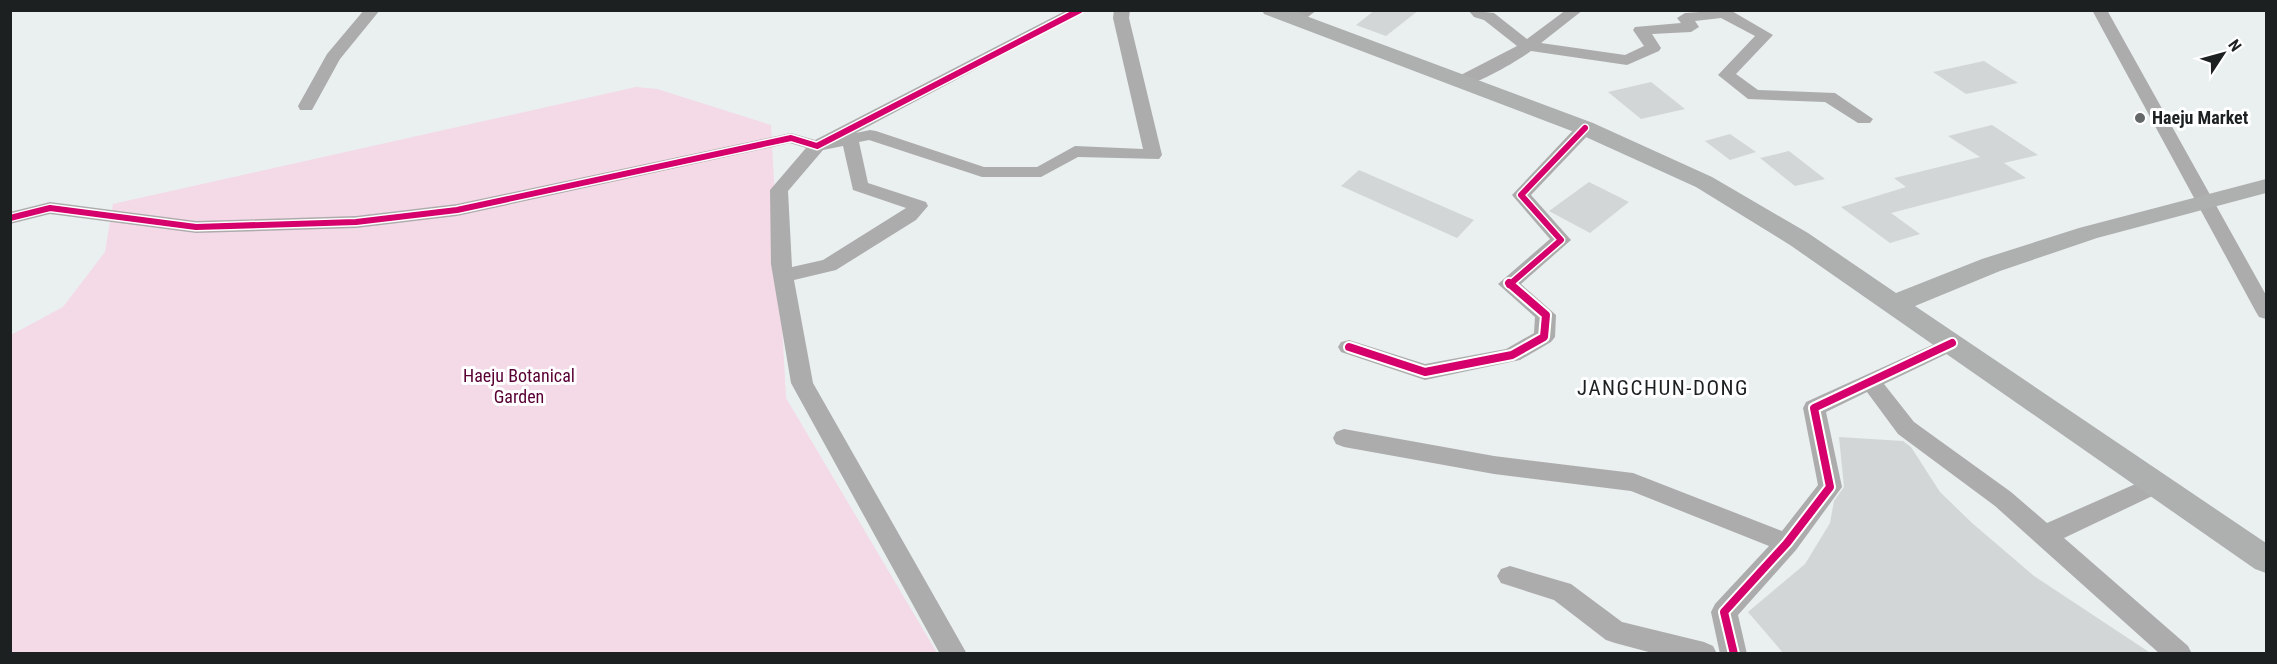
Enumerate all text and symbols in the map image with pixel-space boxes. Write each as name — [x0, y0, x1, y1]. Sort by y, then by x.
north arrow — [2193, 24, 2253, 84]
text: N — [2224, 36, 2245, 55]
place label: Haeju Market — [2152, 107, 2249, 128]
marker: Haeju Market — [2133, 111, 2147, 125]
park label: Haeju Botanical Garden — [463, 365, 575, 407]
district label: JANGCHUN-DONG — [1577, 376, 1749, 400]

